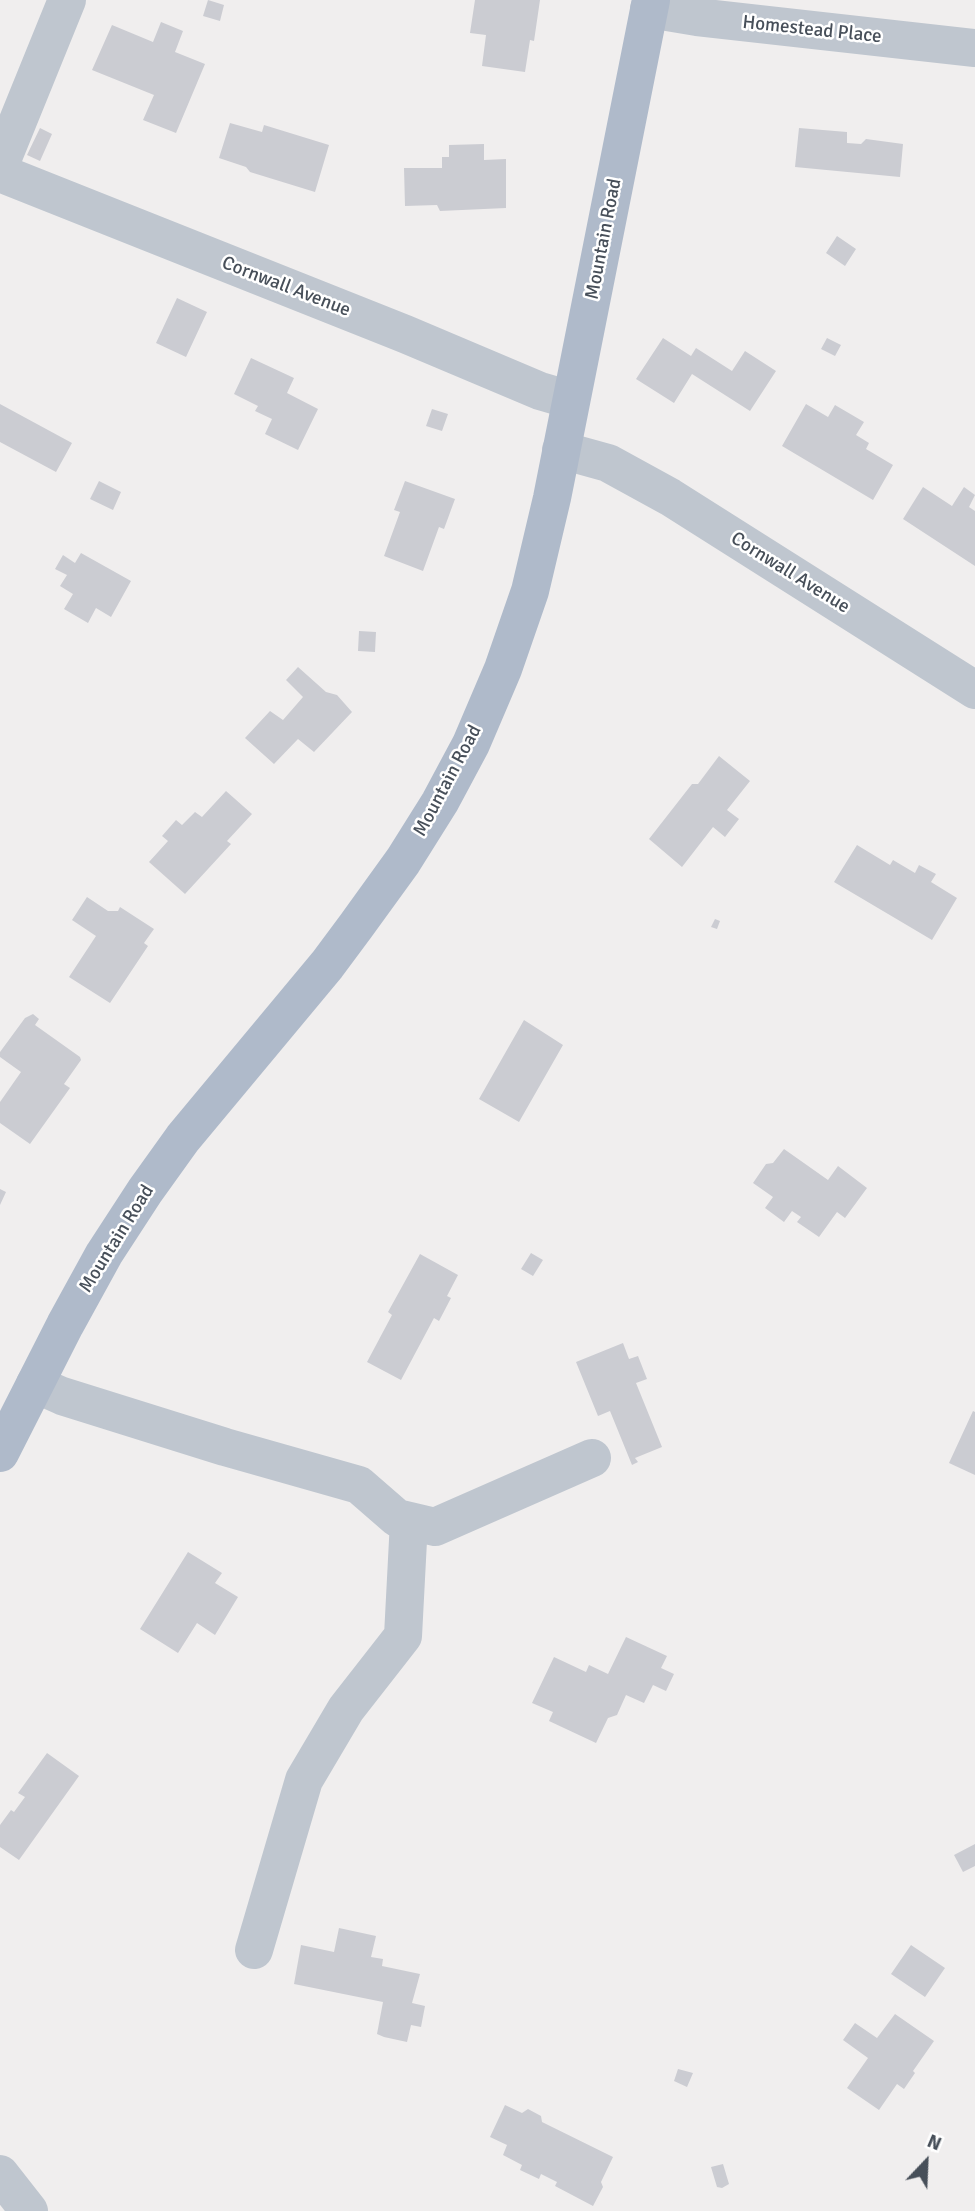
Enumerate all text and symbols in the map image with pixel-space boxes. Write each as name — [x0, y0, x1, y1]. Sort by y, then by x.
street label: Homestead Place — [741, 11, 883, 49]
street label: Mountain Road — [581, 177, 627, 301]
street label: Cornwall Avenue — [218, 252, 354, 322]
street label: Cornwall Avenue — [726, 527, 854, 619]
street label: Mountain Road — [409, 721, 487, 841]
street label: Mountain Road — [75, 1181, 159, 1297]
north arrow — [891, 2127, 961, 2197]
text: N — [923, 2129, 945, 2156]

